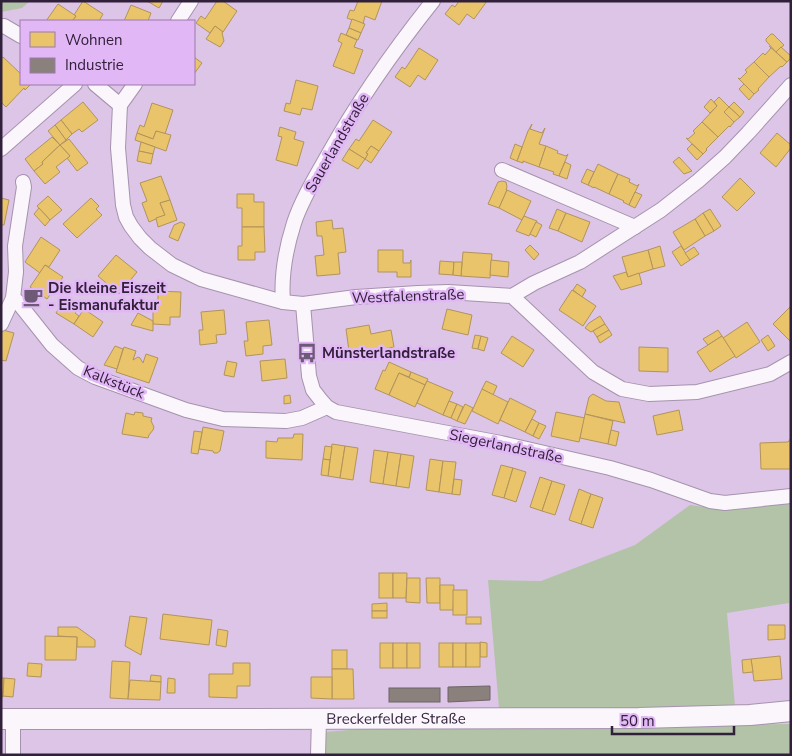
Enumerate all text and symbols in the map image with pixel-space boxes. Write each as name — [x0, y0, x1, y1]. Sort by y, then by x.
legend — [20, 20, 195, 85]
text: Wohnen — [65, 30, 123, 50]
text: Industrie — [65, 55, 124, 75]
street label: Sauerlandstraße — [300, 90, 374, 196]
place label: Die kleine Eiszeit - Eismanufaktur — [48, 278, 166, 315]
street label: Westfalenstraße — [351, 284, 465, 308]
cafe icon: Die kleine Eiszeit - Eismanufaktur — [22, 286, 44, 308]
bus stop icon: Münsterlandstraße — [296, 342, 318, 364]
place label: Münsterlandstraße — [322, 343, 455, 363]
street label: Kalkstück — [80, 361, 148, 404]
street label: Siegerlandstraße — [448, 424, 564, 468]
scale bar — [612, 704, 734, 736]
street label: Breckerfelder Straße — [326, 708, 466, 729]
text: 50 m — [620, 711, 655, 731]

